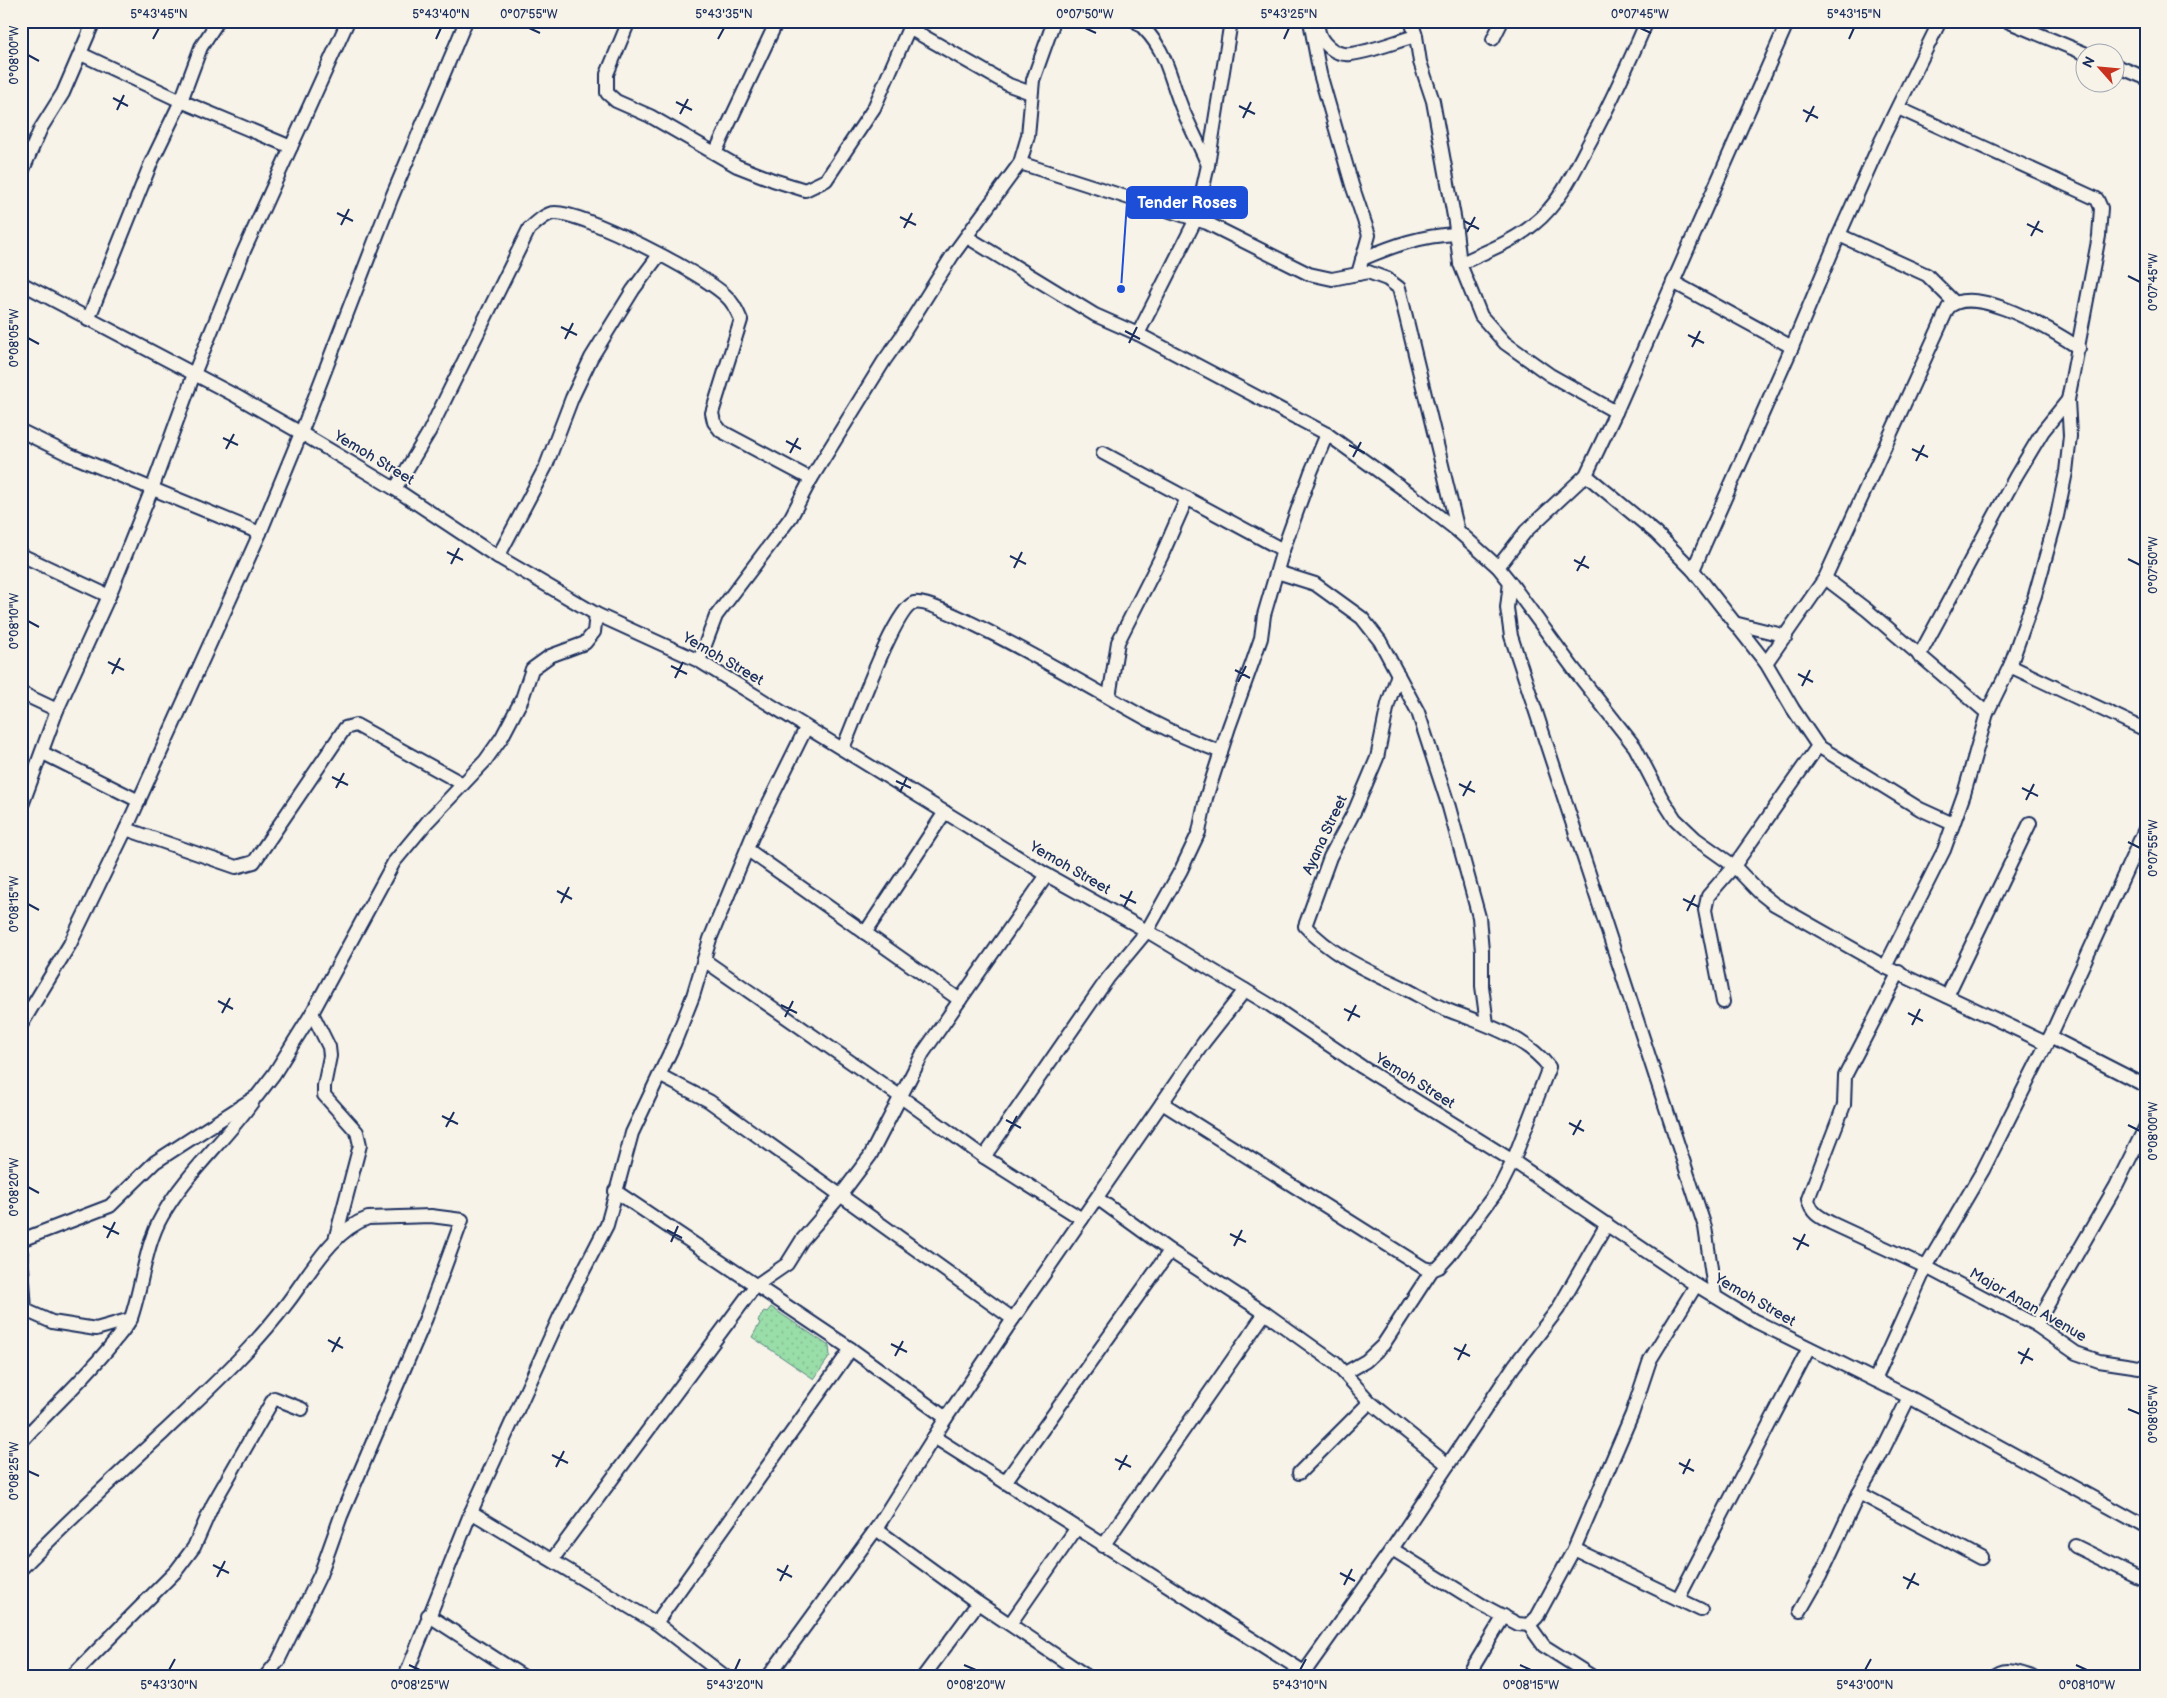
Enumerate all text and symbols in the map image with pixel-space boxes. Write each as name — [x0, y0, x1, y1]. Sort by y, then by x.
text: 5°43'45"N — [130, 7, 188, 22]
text: 5°43'40"N — [412, 7, 470, 22]
text: 0°07'55"W — [500, 7, 558, 22]
text: 5°43'35"N — [695, 7, 753, 22]
text: 0°07'50"W — [1056, 7, 1114, 22]
text: 5°43'25"N — [1260, 7, 1318, 22]
text: 0°07'45"W — [1611, 7, 1669, 22]
text: 5°43'15"N — [1827, 7, 1881, 22]
text: 0°08'00"W — [7, 26, 22, 84]
north arrow — [2074, 42, 2124, 92]
text: N — [2079, 54, 2099, 71]
callout: Tender Roses — [1127, 187, 1247, 218]
text: Tender Roses — [1137, 194, 1237, 213]
text: 0°07'45"W — [2146, 253, 2161, 311]
text: 0°08'05"W — [7, 309, 22, 367]
street label: Yemoh Street — [329, 426, 418, 490]
text: 0°07'50"W — [2146, 536, 2161, 594]
text: 0°08'10"W — [7, 593, 22, 649]
street label: Yemoh Street — [678, 628, 767, 690]
street label: Ayana Street — [1298, 792, 1352, 878]
text: 0°07'55"W — [2146, 819, 2161, 877]
street label: Yemoh Street — [1025, 837, 1114, 899]
text: 0°08'15"W — [7, 876, 22, 932]
street label: Yemoh Street — [1371, 1048, 1459, 1113]
text: 0°08'00"W — [2146, 1102, 2161, 1160]
text: 0°08'20"W — [7, 1157, 22, 1216]
street label: Major Anan Avenue — [1966, 1264, 2090, 1346]
street label: Yemoh Street — [1710, 1269, 1799, 1331]
text: 0°08'05"W — [2146, 1385, 2161, 1443]
text: 0°08'25"W — [7, 1442, 22, 1500]
text: 5°43'30"N — [140, 1678, 198, 1693]
text: 0°08'25"W — [391, 1678, 449, 1693]
text: 5°43'20"N — [706, 1678, 764, 1693]
text: 0°08'20"W — [947, 1678, 1006, 1693]
text: 5°43'10"N — [1273, 1678, 1327, 1693]
text: 0°08'15"W — [1503, 1678, 1559, 1693]
text: 5°43'00"N — [1836, 1678, 1894, 1693]
text: 0°08'10"W — [2059, 1678, 2115, 1693]

